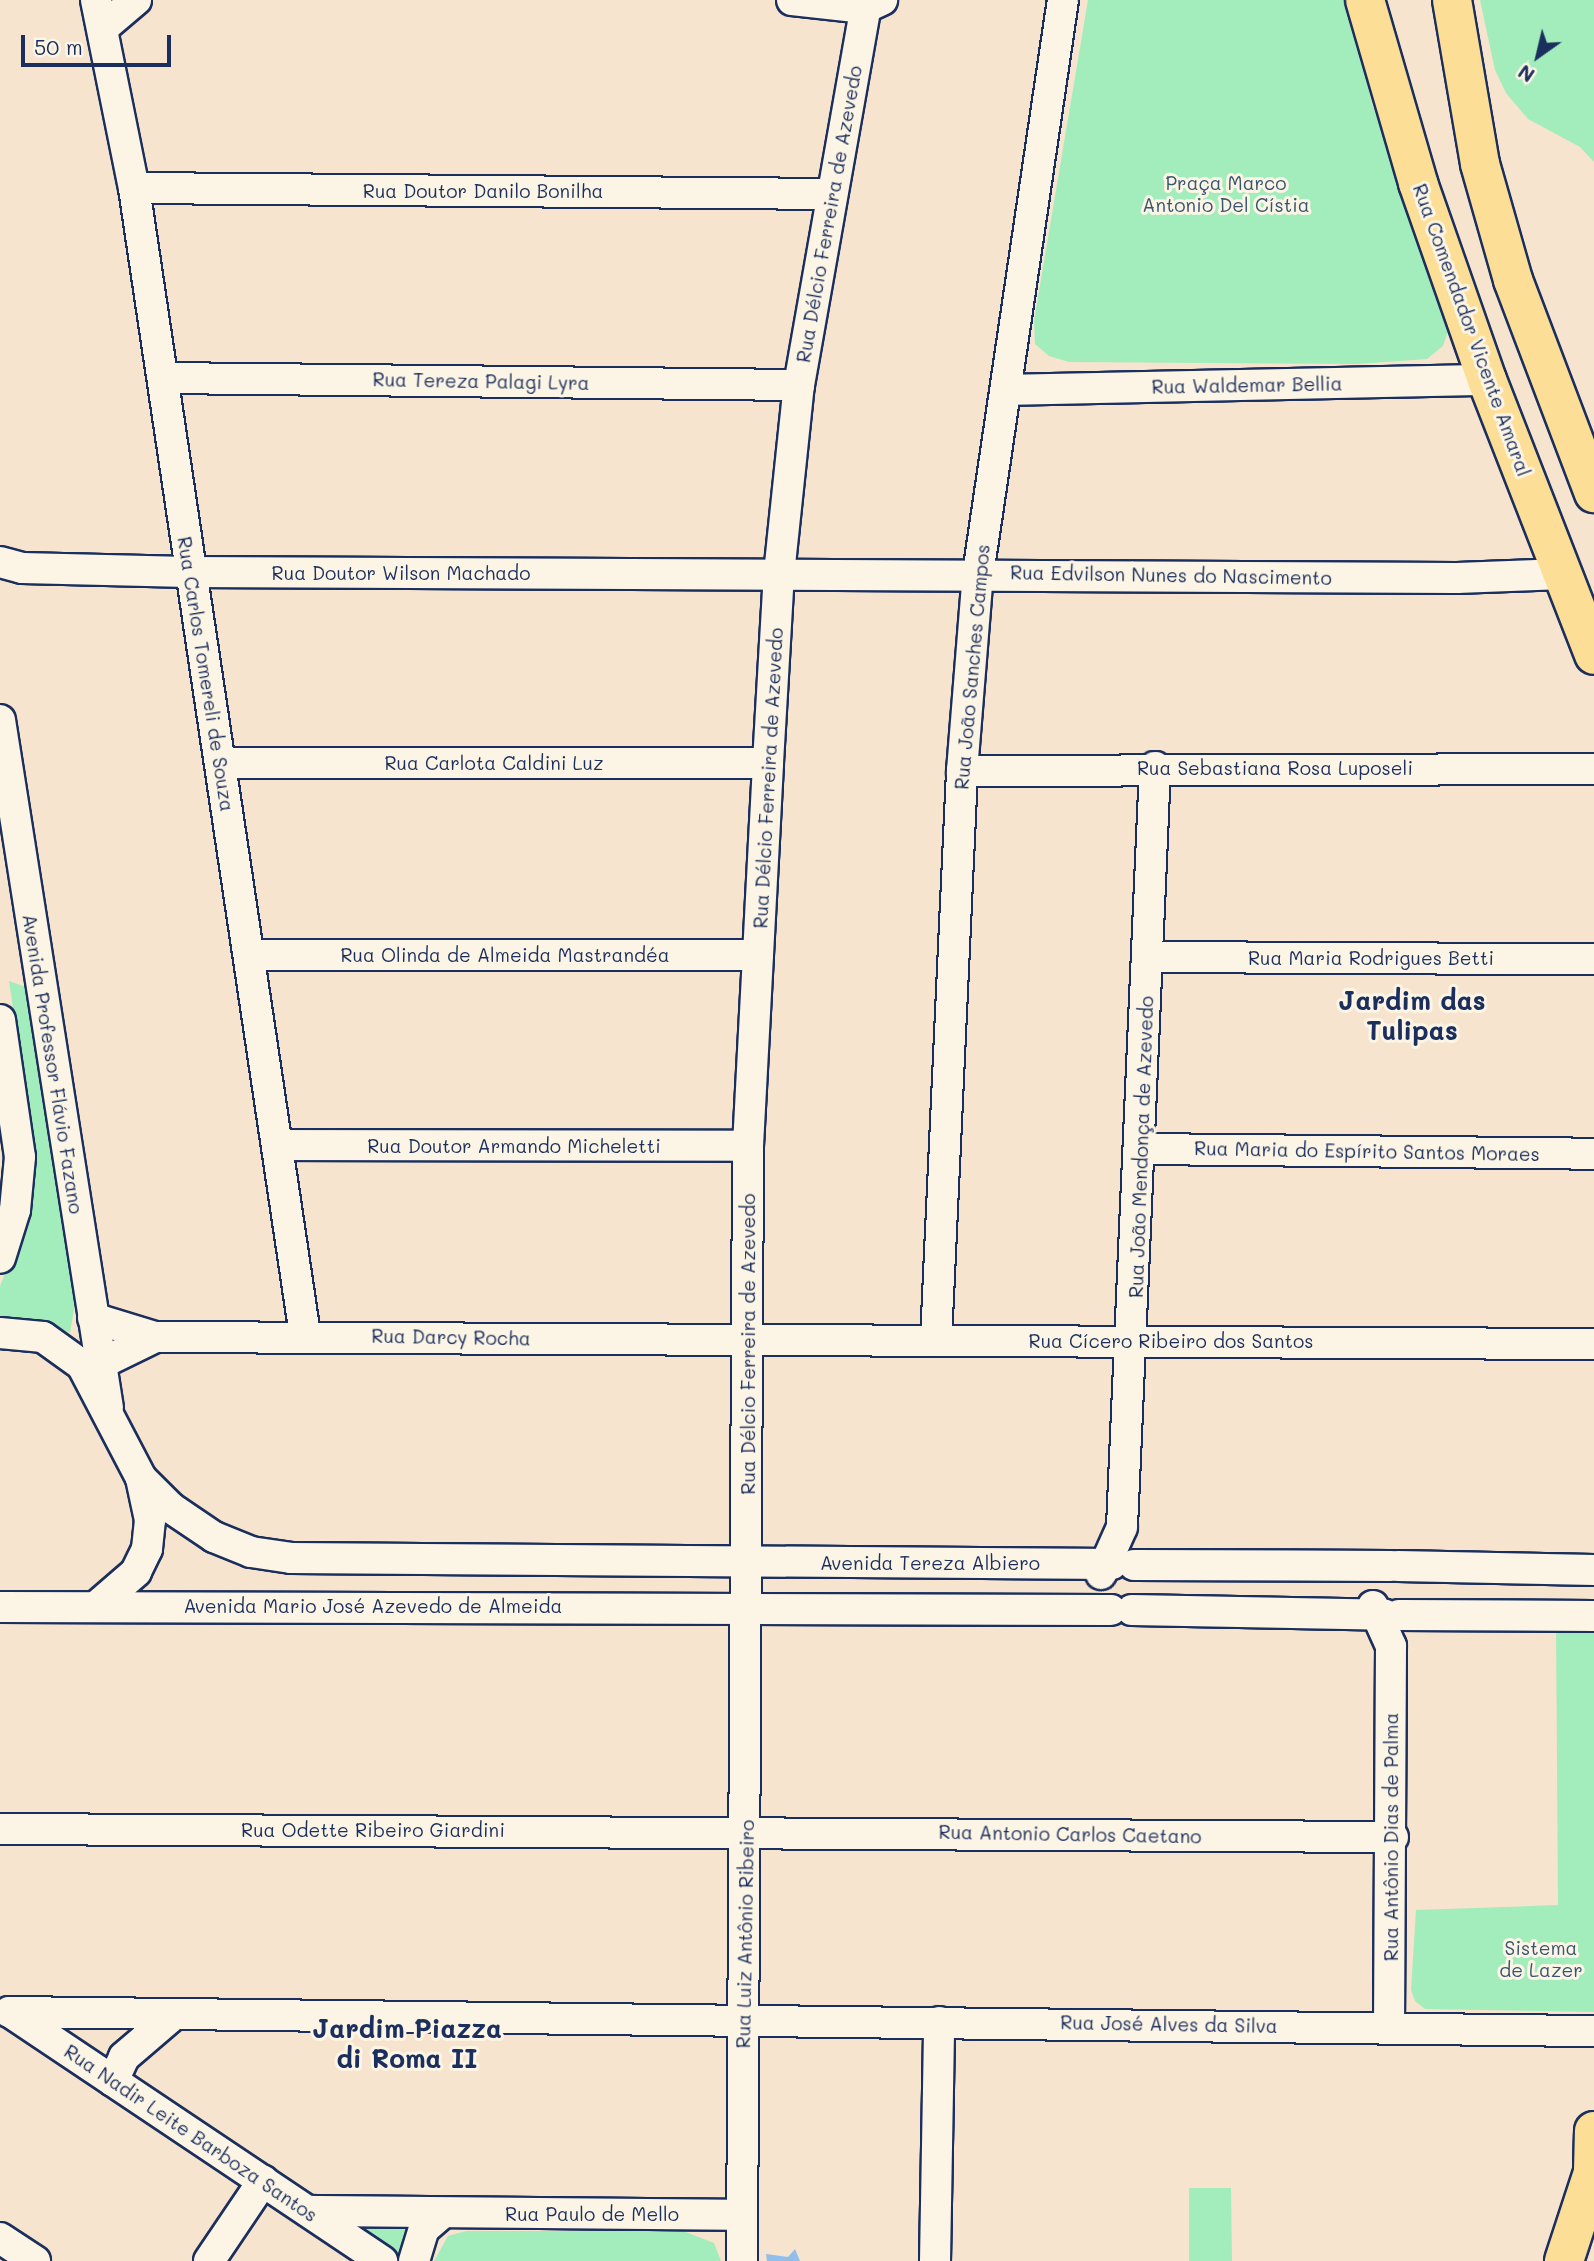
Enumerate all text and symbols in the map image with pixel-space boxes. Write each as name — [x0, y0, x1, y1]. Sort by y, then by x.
scale bar — [24, 21, 175, 65]
north arrow — [1503, 21, 1573, 91]
text: 50 m — [34, 33, 83, 60]
text: N — [1513, 59, 1539, 88]
street label: Rua Délcio Ferreira de Azevedo — [792, 64, 866, 364]
park label: Praça Marco Antonio Del Cístia — [1142, 172, 1310, 216]
street label: Rua Doutor Danilo Bonilha — [363, 180, 603, 202]
street label: Rua Comendador Vicente Amaral — [1408, 181, 1536, 479]
street label: Rua Tereza Palagi Lyra — [372, 368, 590, 394]
street label: Rua Waldemar Bellia — [1151, 372, 1343, 398]
street label: Rua Carlos Tomereli de Souza — [173, 535, 239, 813]
street label: Rua João Sanches Campos — [950, 543, 994, 791]
street label: Rua Edvilson Nunes do Nascimento — [1010, 561, 1332, 589]
street label: Rua Doutor Wilson Machado — [272, 562, 530, 584]
street label: Rua Délcio Ferreira de Azevedo — [749, 627, 787, 929]
street label: Rua Carlota Caldini Luz — [384, 752, 604, 774]
street label: Rua Sebastiana Rosa Luposeli — [1137, 757, 1413, 779]
street label: Avenida Professor Flávio Fazano — [18, 912, 88, 1216]
street label: Rua Olinda de Almeida Mastrandéa — [340, 944, 670, 966]
street label: Rua Maria Rodrigues Betti — [1248, 947, 1494, 969]
district label: Jardim das Tulipas — [1338, 985, 1486, 1046]
street label: Rua João Mendonça de Azevedo — [1124, 996, 1158, 1298]
street label: Rua Doutor Armando Micheletti — [367, 1135, 661, 1157]
street label: Rua Maria do Espírito Santos Moraes — [1194, 1137, 1540, 1165]
street label: Rua Délcio Ferreira de Azevedo — [737, 1193, 759, 1495]
street label: Rua Darcy Rocha — [371, 1324, 531, 1350]
street label: Rua Cícero Ribeiro dos Santos — [1029, 1330, 1313, 1352]
street label: Avenida Tereza Albiero — [820, 1552, 1040, 1574]
street label: Avenida Mario José Azevedo de Almeida — [184, 1595, 562, 1617]
street label: Rua Antônio Dias de Palma — [1380, 1713, 1402, 1961]
street label: Rua Odette Ribeiro Giardini — [241, 1819, 505, 1841]
street label: Rua Luiz Antônio Ribeiro — [732, 1819, 758, 2049]
street label: Rua Antonio Carlos Caetano — [938, 1820, 1202, 1848]
park label: Sistema de Lazer — [1499, 1937, 1583, 1981]
street label: Rua José Alves da Silva — [1060, 2011, 1278, 2037]
district label: Jardim Piazza di Roma II — [312, 2013, 502, 2074]
street label: Rua Nadir Leite Barboza Santos — [60, 2040, 322, 2226]
street label: Rua Paulo de Mello — [505, 2203, 679, 2225]

